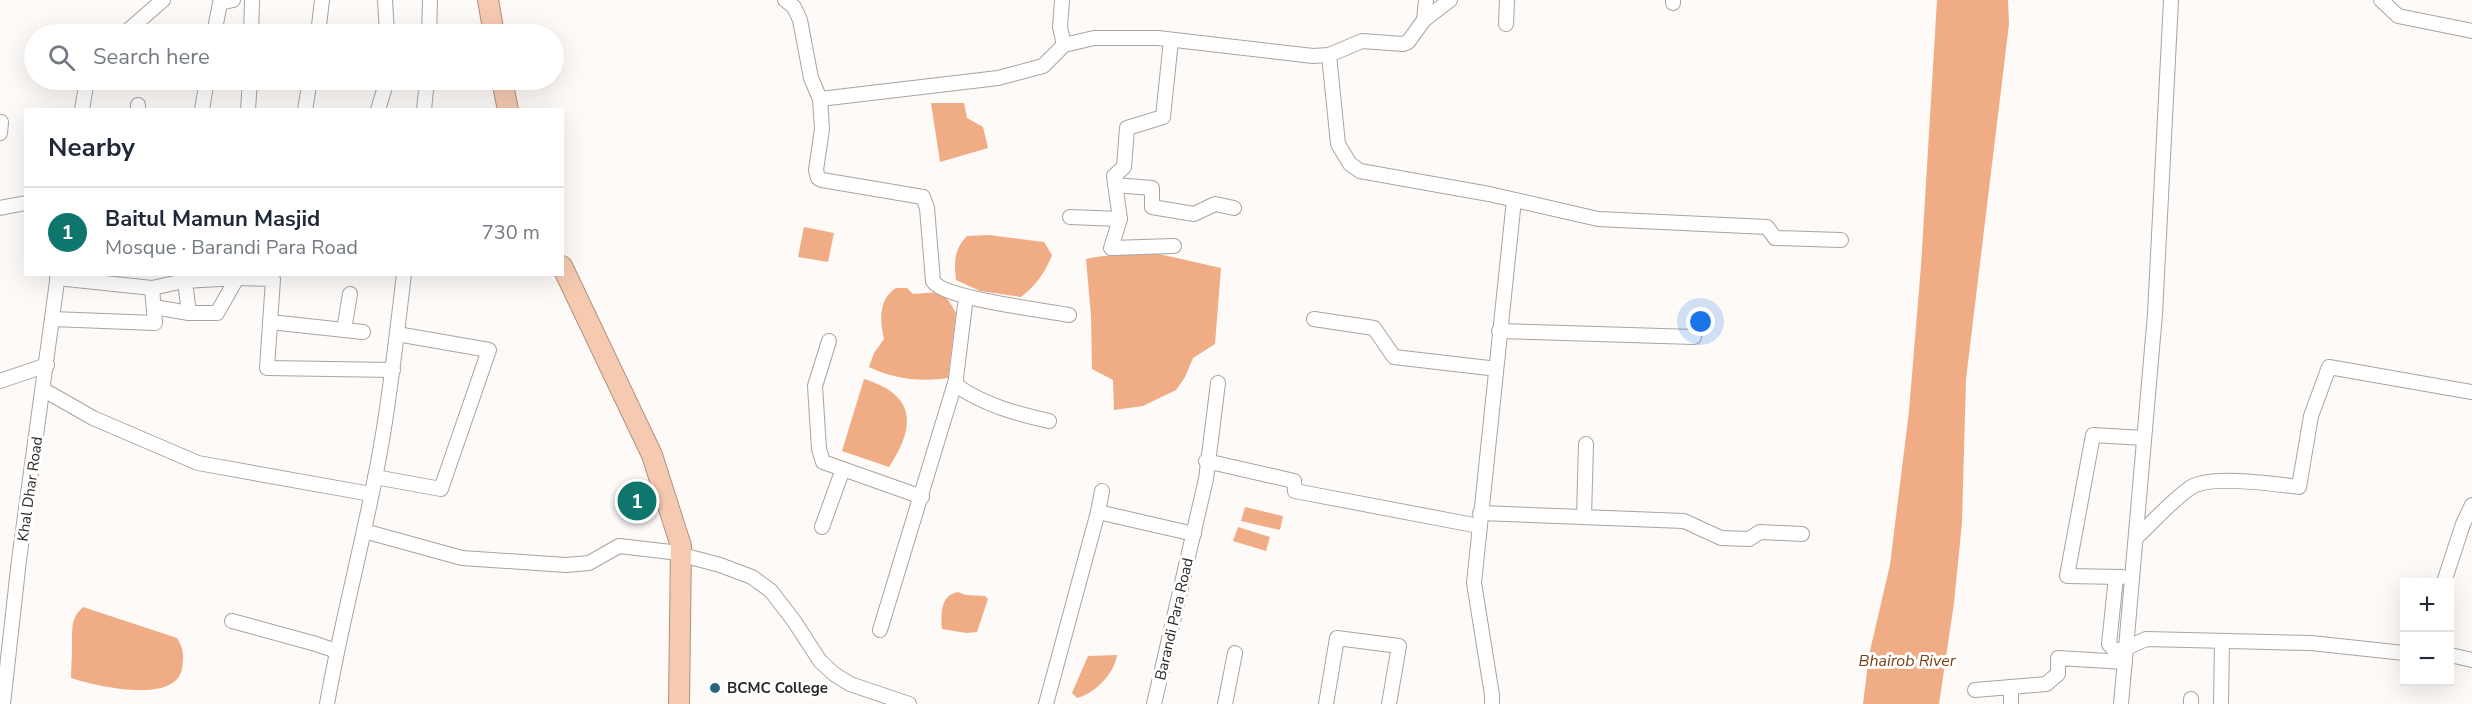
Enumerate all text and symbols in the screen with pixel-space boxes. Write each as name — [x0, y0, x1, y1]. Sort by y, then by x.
search box — [24, 24, 564, 90]
icon: search — [45, 41, 78, 74]
text: Search here — [93, 42, 210, 72]
text: Nearby — [48, 130, 135, 165]
text: Baitul Mamun Masjid — [105, 204, 320, 234]
text: 1 — [62, 219, 74, 246]
text: 730 m — [482, 219, 540, 246]
text: Mosque · Barandi Para Road — [105, 234, 358, 261]
your location — [1686, 307, 1715, 336]
street label: Khal Dhar Road — [13, 435, 47, 543]
pin: 1 — [618, 478, 656, 524]
street label: Barandi Para Road — [1150, 556, 1198, 682]
map controls — [2400, 578, 2454, 686]
button: + — [2400, 578, 2454, 632]
button: − — [2400, 632, 2454, 686]
water label: Bhairob River — [1859, 650, 1957, 672]
place label: BCMC College — [727, 678, 828, 698]
marker: BCMC College — [708, 681, 722, 695]

